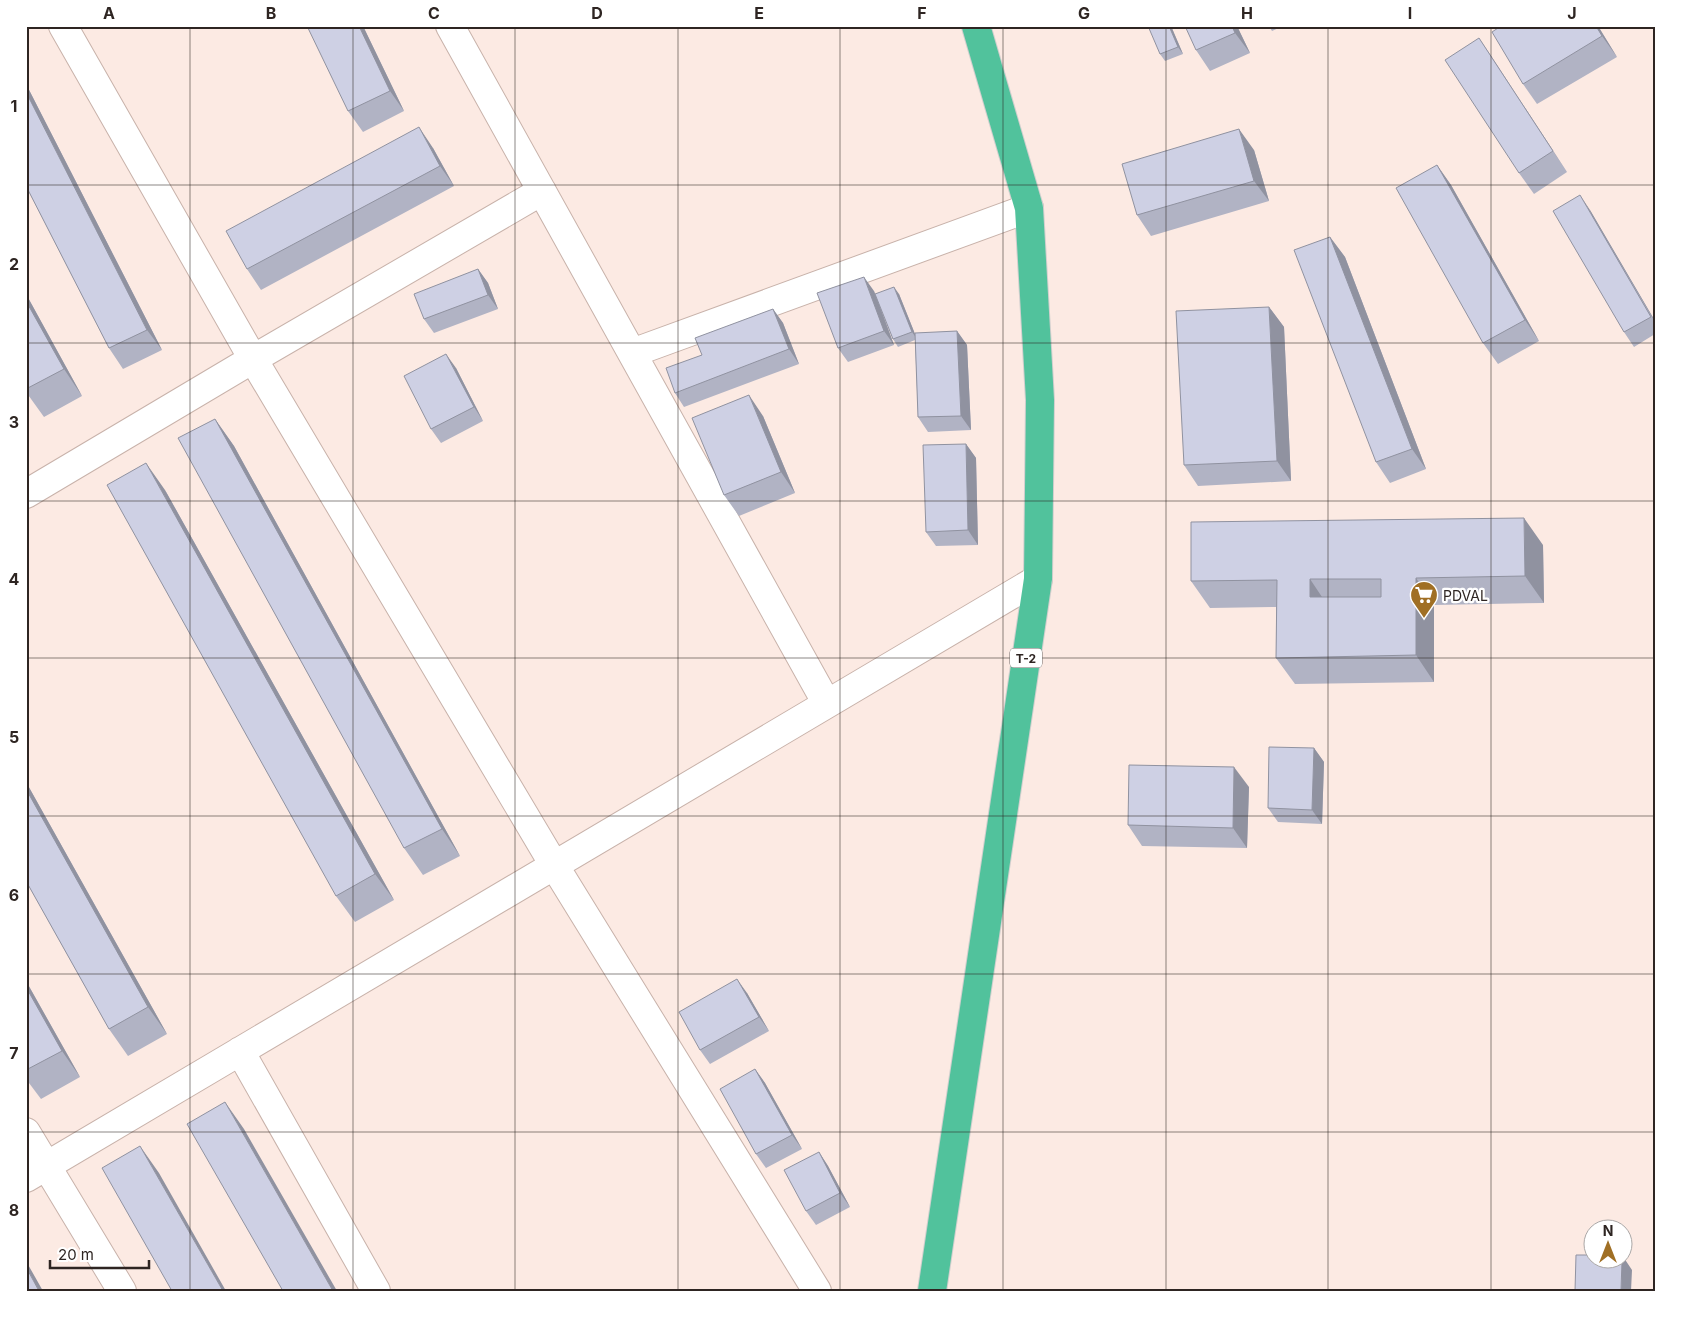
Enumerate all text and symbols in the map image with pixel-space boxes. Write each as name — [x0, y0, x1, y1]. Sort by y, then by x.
text: A — [103, 3, 115, 23]
text: B — [266, 3, 276, 23]
text: C — [428, 3, 440, 23]
text: D — [591, 3, 603, 23]
text: E — [754, 3, 764, 23]
text: F — [917, 3, 927, 23]
text: G — [1078, 3, 1090, 23]
text: H — [1241, 3, 1253, 23]
text: I — [1408, 3, 1412, 23]
text: J — [1567, 3, 1577, 23]
text: 1 — [11, 96, 17, 116]
text: 2 — [9, 254, 19, 274]
text: 3 — [9, 412, 19, 432]
text: 4 — [9, 569, 20, 589]
supermarket icon: PDVAL — [1409, 580, 1439, 619]
place label: PDVAL — [1443, 587, 1488, 604]
road number: T-2 — [1010, 648, 1042, 668]
text: 5 — [9, 727, 19, 747]
text: 6 — [9, 885, 19, 905]
text: 7 — [9, 1043, 19, 1063]
text: 8 — [9, 1200, 19, 1220]
north arrow — [1584, 1220, 1634, 1270]
text: N — [1603, 1222, 1613, 1239]
scale bar — [50, 1237, 149, 1269]
text: 20 m — [58, 1245, 94, 1264]

